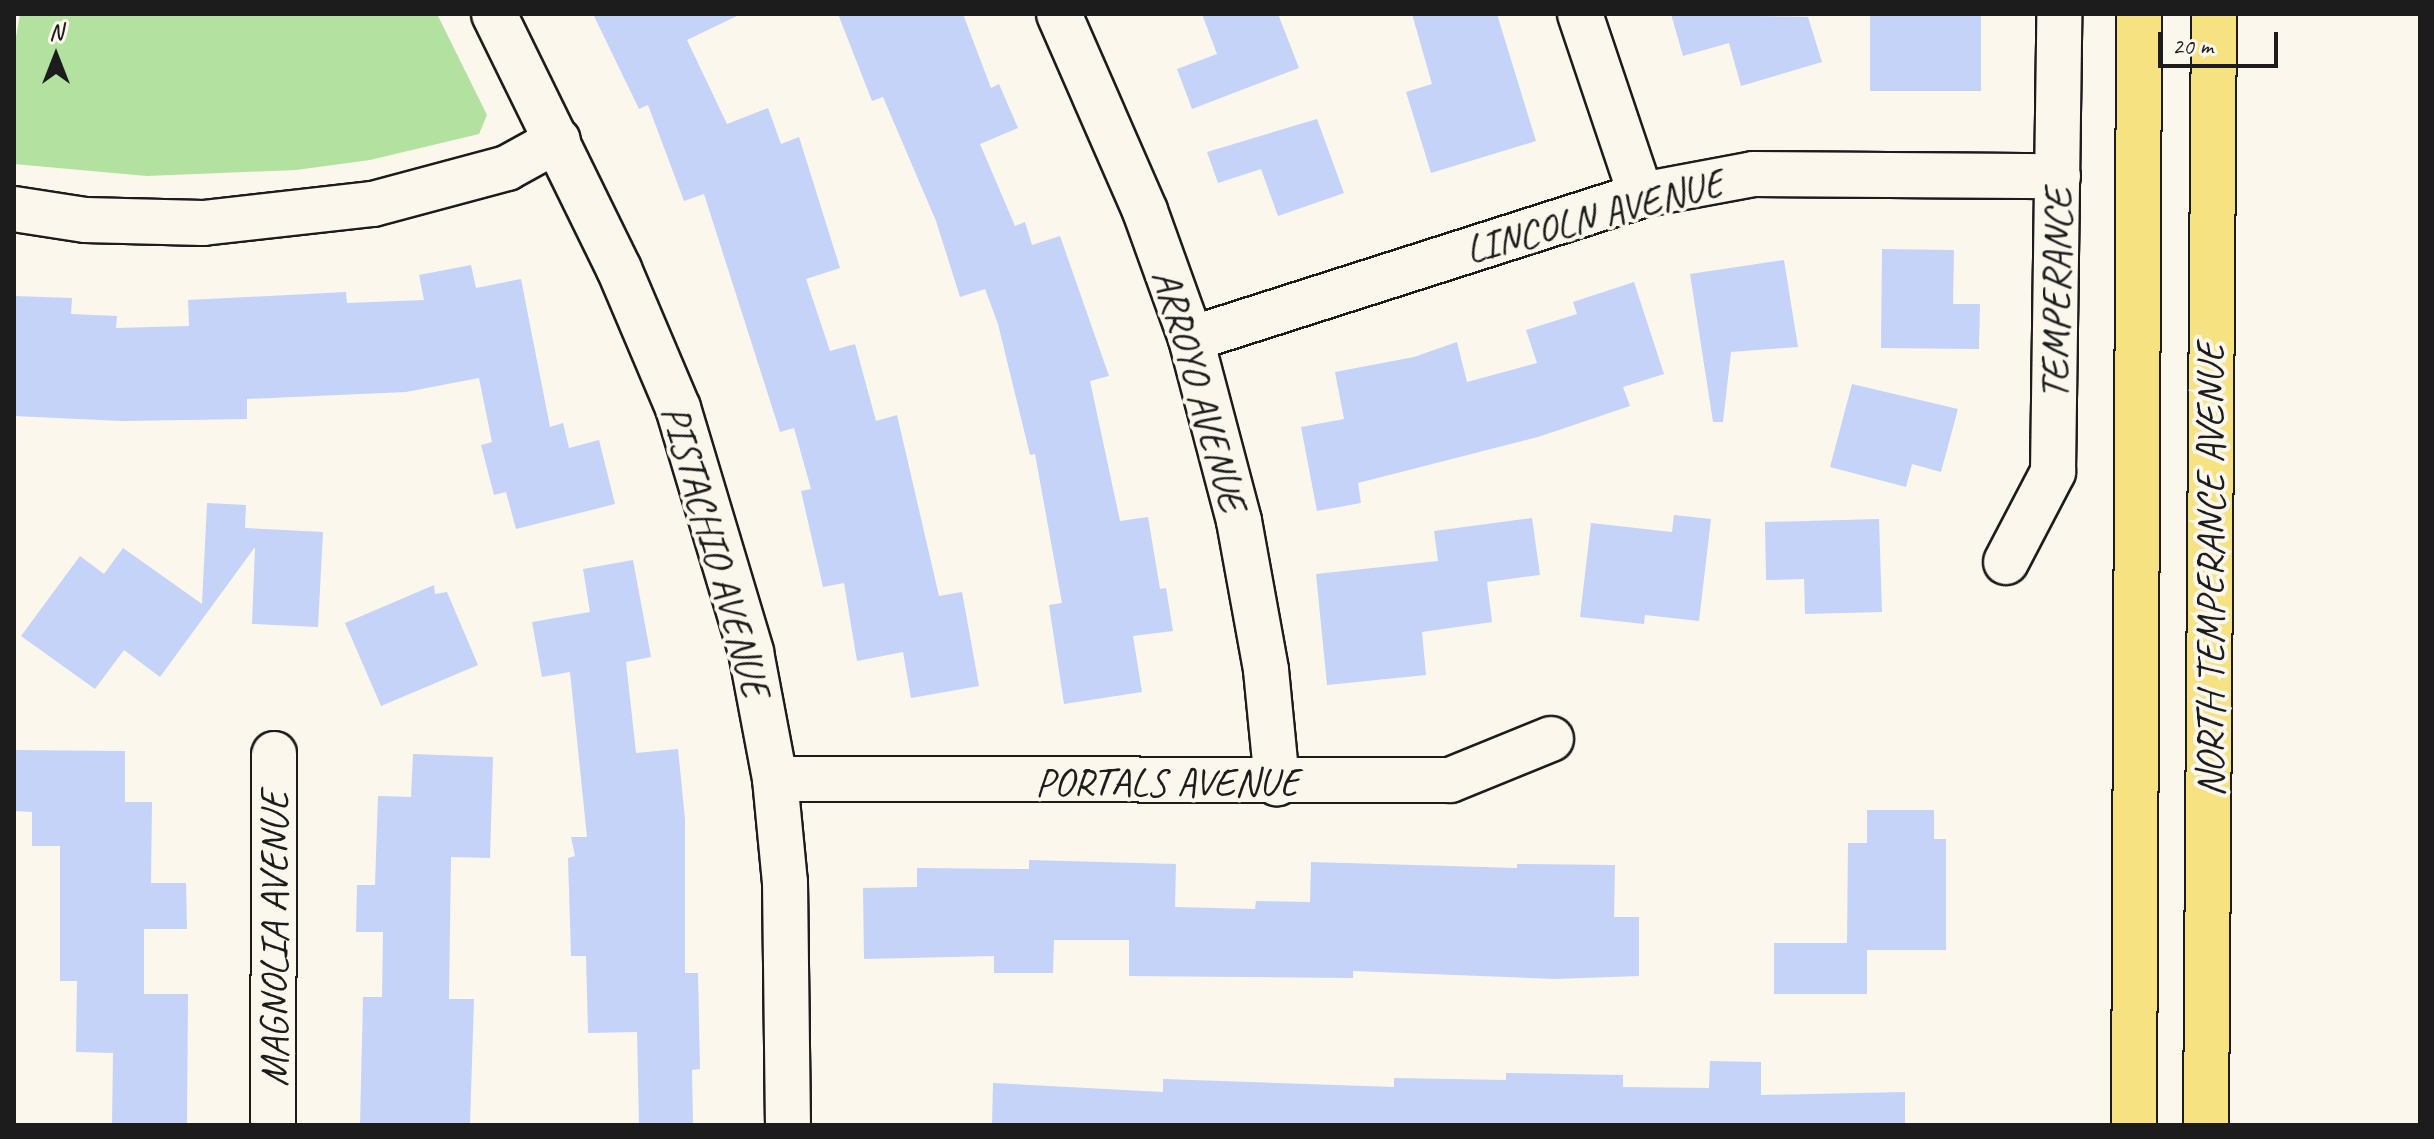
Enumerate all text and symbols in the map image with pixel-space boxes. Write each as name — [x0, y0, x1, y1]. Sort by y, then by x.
north arrow — [16, 16, 96, 96]
scale bar — [2162, 16, 2282, 66]
text: N — [49, 18, 63, 46]
text: 20 m — [2172, 31, 2213, 61]
street label: LINCOLN AVENUE — [1460, 159, 1728, 273]
street label: TEMPERANCE — [2030, 188, 2082, 400]
street label: ARROYO AVENUE — [1143, 264, 1257, 516]
street label: NORTH TEMPERANCE AVENUE — [2186, 342, 2234, 798]
street label: PISTACHIO AVENUE — [652, 401, 780, 701]
street label: PORTALS AVENUE — [1036, 758, 1298, 806]
street label: MAGNOLIA AVENUE — [250, 791, 298, 1087]

